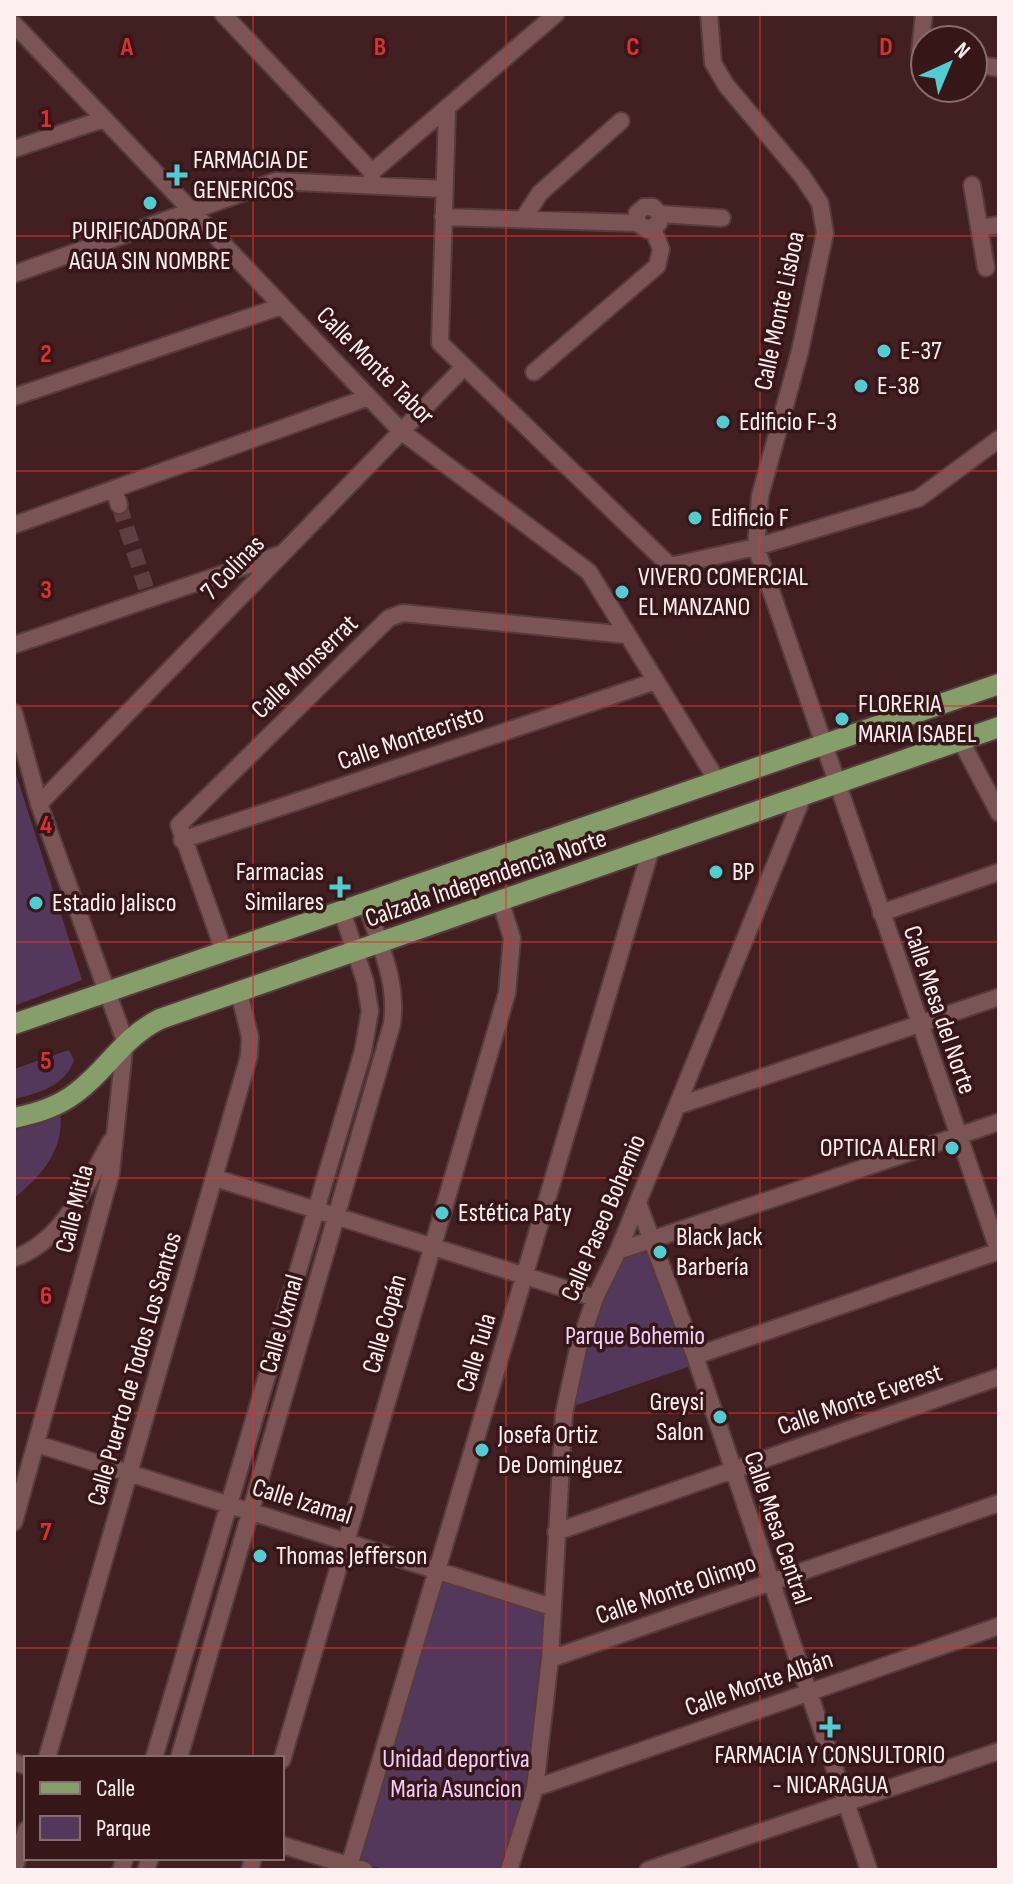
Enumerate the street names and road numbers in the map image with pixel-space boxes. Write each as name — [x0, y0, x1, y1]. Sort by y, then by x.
street label: Calle Monte Lisboa — [748, 229, 812, 393]
street label: Calle Monte Tabor — [310, 301, 441, 432]
street label: 7 Colinas — [195, 529, 271, 607]
street label: Calle Monserrat — [245, 609, 365, 725]
street label: Calle Montecristo — [334, 699, 488, 777]
street label: Calzada Independencia Norte — [361, 823, 611, 935]
street label: Calle Mesa del Norte — [896, 922, 982, 1098]
street label: Calle Paseo Bohemio — [555, 1130, 653, 1306]
street label: Calle Mitla — [49, 1162, 101, 1256]
street label: Calle Puerto de Todos Los Santos — [81, 1229, 189, 1509]
street label: Calle Uxmal — [253, 1271, 311, 1377]
street label: Calle Copán — [356, 1271, 414, 1377]
street label: Calle Tula — [450, 1310, 504, 1396]
street label: Calle Monte Everest — [774, 1357, 946, 1443]
street label: Calle Mesa Central — [736, 1447, 818, 1609]
street label: Calle Izamal — [248, 1472, 356, 1532]
street label: Calle Monte Olimpo — [592, 1548, 760, 1632]
street label: Calle Monte Albán — [681, 1644, 837, 1724]

